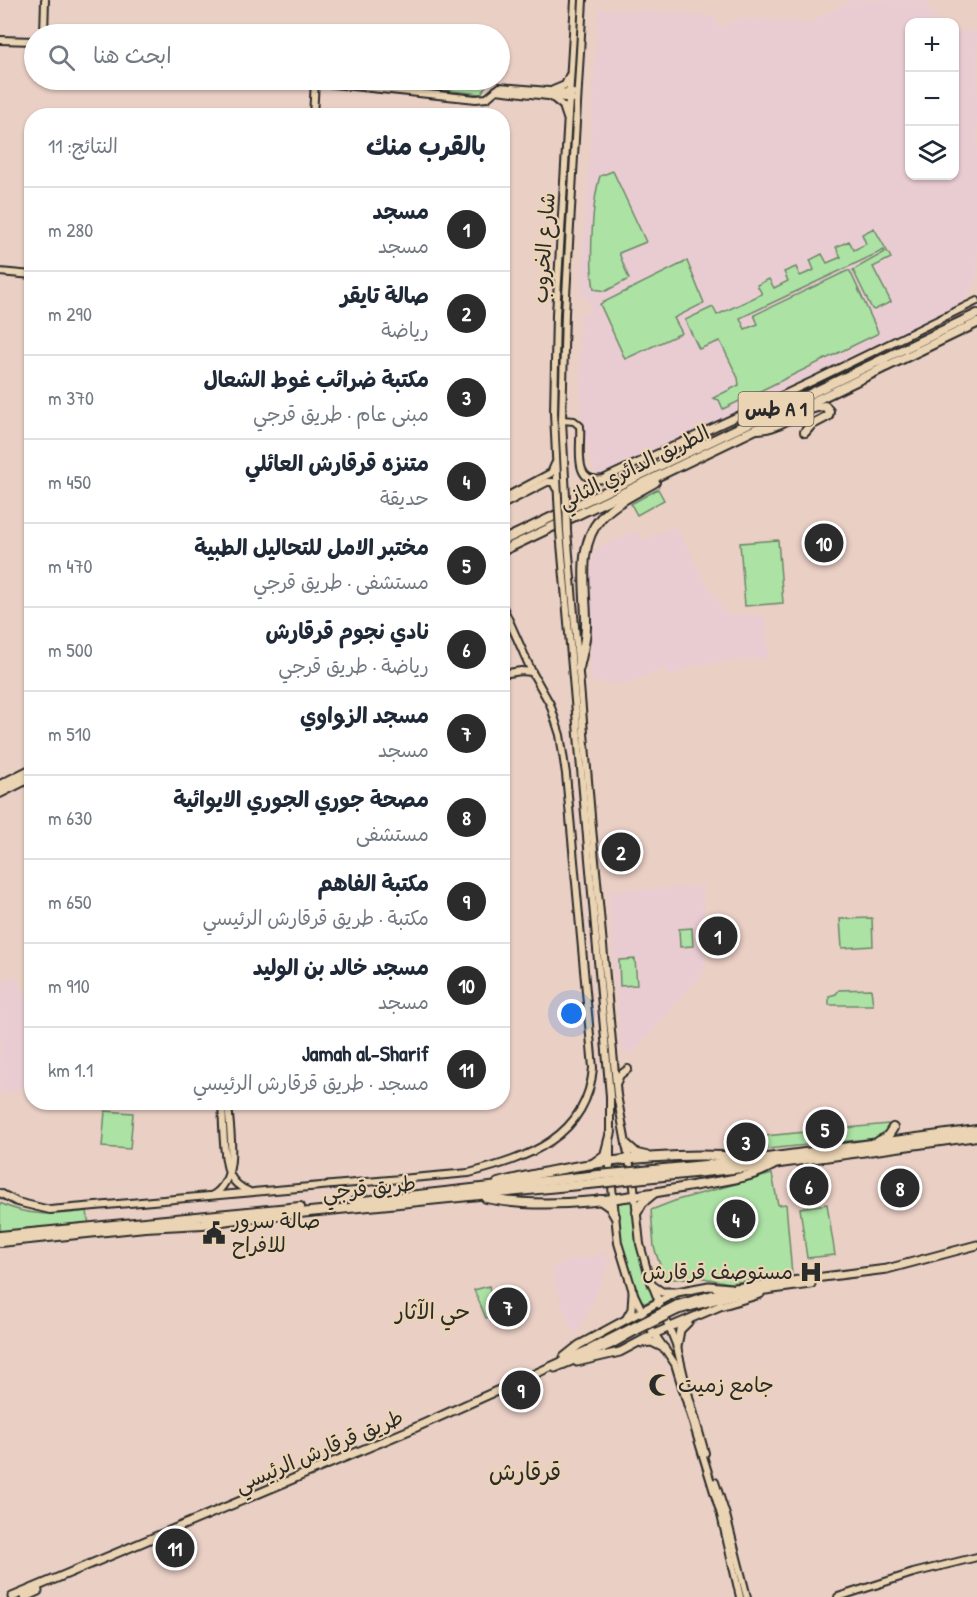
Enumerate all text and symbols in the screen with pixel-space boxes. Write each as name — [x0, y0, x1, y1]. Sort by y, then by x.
map controls — [905, 18, 959, 180]
button: + — [905, 18, 959, 72]
search box — [24, 24, 510, 90]
text: ابحث هنا — [93, 40, 172, 70]
icon: search — [45, 41, 78, 74]
button: − — [905, 72, 959, 126]
button: layers — [905, 126, 959, 180]
text: بالقرب منك — [366, 128, 486, 163]
text: النتائج: 11 — [48, 132, 118, 159]
street label: شارع الخروب — [525, 192, 563, 304]
text: مسجد — [373, 196, 429, 226]
text: 280 m — [48, 216, 93, 243]
text: 1 — [463, 216, 470, 243]
text: مسجد — [378, 232, 429, 259]
text: صالة تايقر — [340, 280, 429, 310]
text: 290 m — [48, 300, 92, 327]
text: 2 — [462, 300, 471, 327]
text: رياضة — [381, 316, 429, 343]
text: مكتبة ضرائب غوط الشعال — [204, 364, 429, 394]
text: 370 m — [48, 384, 94, 411]
text: 3 — [462, 384, 471, 411]
road number: طس A 1 — [738, 392, 814, 426]
text: مبنى عام · طريق قرجي — [253, 400, 429, 427]
street label: الطريق الدائري الثاني — [553, 417, 716, 520]
text: متنزه قرقارش العائلي — [245, 448, 429, 478]
text: 450 m — [48, 468, 91, 495]
text: 4 — [463, 468, 470, 495]
text: حديقة — [380, 484, 429, 511]
pin: 10 — [804, 520, 844, 566]
text: مختبر الامل للتحاليل الطبية — [194, 532, 429, 562]
text: 470 m — [48, 552, 93, 579]
text: 5 — [462, 552, 471, 579]
text: مستشفى · طريق قرجي — [253, 568, 429, 595]
text: نادي نجوم قرقارش — [265, 616, 429, 646]
text: 500 m — [48, 636, 93, 663]
text: 6 — [463, 636, 471, 663]
text: رياضة · طريق قرجي — [278, 652, 429, 679]
text: مسجد الزواوي — [300, 700, 429, 730]
text: 510 m — [48, 720, 91, 747]
text: 7 — [462, 720, 471, 747]
text: مسجد — [378, 736, 429, 763]
text: مصحة جوري الجوري الايوائية — [173, 784, 429, 814]
text: 630 m — [48, 804, 92, 831]
text: 8 — [462, 804, 471, 831]
text: مستشفى — [356, 820, 429, 847]
pin: 2 — [602, 830, 640, 874]
text: مكتبة الفاهم — [317, 868, 429, 898]
text: 650 m — [48, 888, 92, 915]
text: 9 — [463, 888, 470, 915]
text: مكتبة · طريق قرقارش الرئيسي — [203, 904, 429, 931]
pin: 1 — [698, 914, 738, 958]
text: مسجد خالد بن الوليد — [253, 952, 429, 982]
text: 910 m — [48, 972, 90, 999]
text: 10 — [458, 972, 475, 999]
text: مسجد — [378, 988, 429, 1015]
your location — [557, 999, 586, 1028]
text: Jamah al-Sharif — [302, 1038, 429, 1068]
text: 1.1 km — [48, 1056, 93, 1083]
text: 11 — [459, 1056, 474, 1083]
text: مسجد · طريق قرقارش الرئيسي — [193, 1069, 429, 1096]
pin: 5 — [806, 1106, 844, 1152]
pin: 3 — [726, 1120, 766, 1164]
pin: 6 — [790, 1164, 828, 1208]
pin: 8 — [880, 1166, 920, 1210]
street label: طريق قرجي — [321, 1168, 418, 1212]
pin: 4 — [716, 1196, 756, 1242]
place label: صالة سرور للافراح — [230, 1206, 320, 1259]
public building icon: صالة سرور للافراح — [201, 1220, 227, 1246]
place label: مستوصف قرقارش — [642, 1257, 793, 1286]
hospital icon: مستوصف قرقارش — [798, 1259, 824, 1285]
pin: 7 — [488, 1284, 528, 1330]
district label: حي الآثار — [394, 1296, 470, 1331]
pin: 9 — [502, 1368, 540, 1412]
place label: جامع زميت — [678, 1370, 774, 1400]
mosque icon: جامع زميت — [647, 1372, 673, 1398]
street label: طريق قرقارش الرئيسي — [230, 1402, 409, 1504]
district label: قرقارش — [489, 1455, 561, 1487]
pin: 11 — [156, 1526, 195, 1570]

